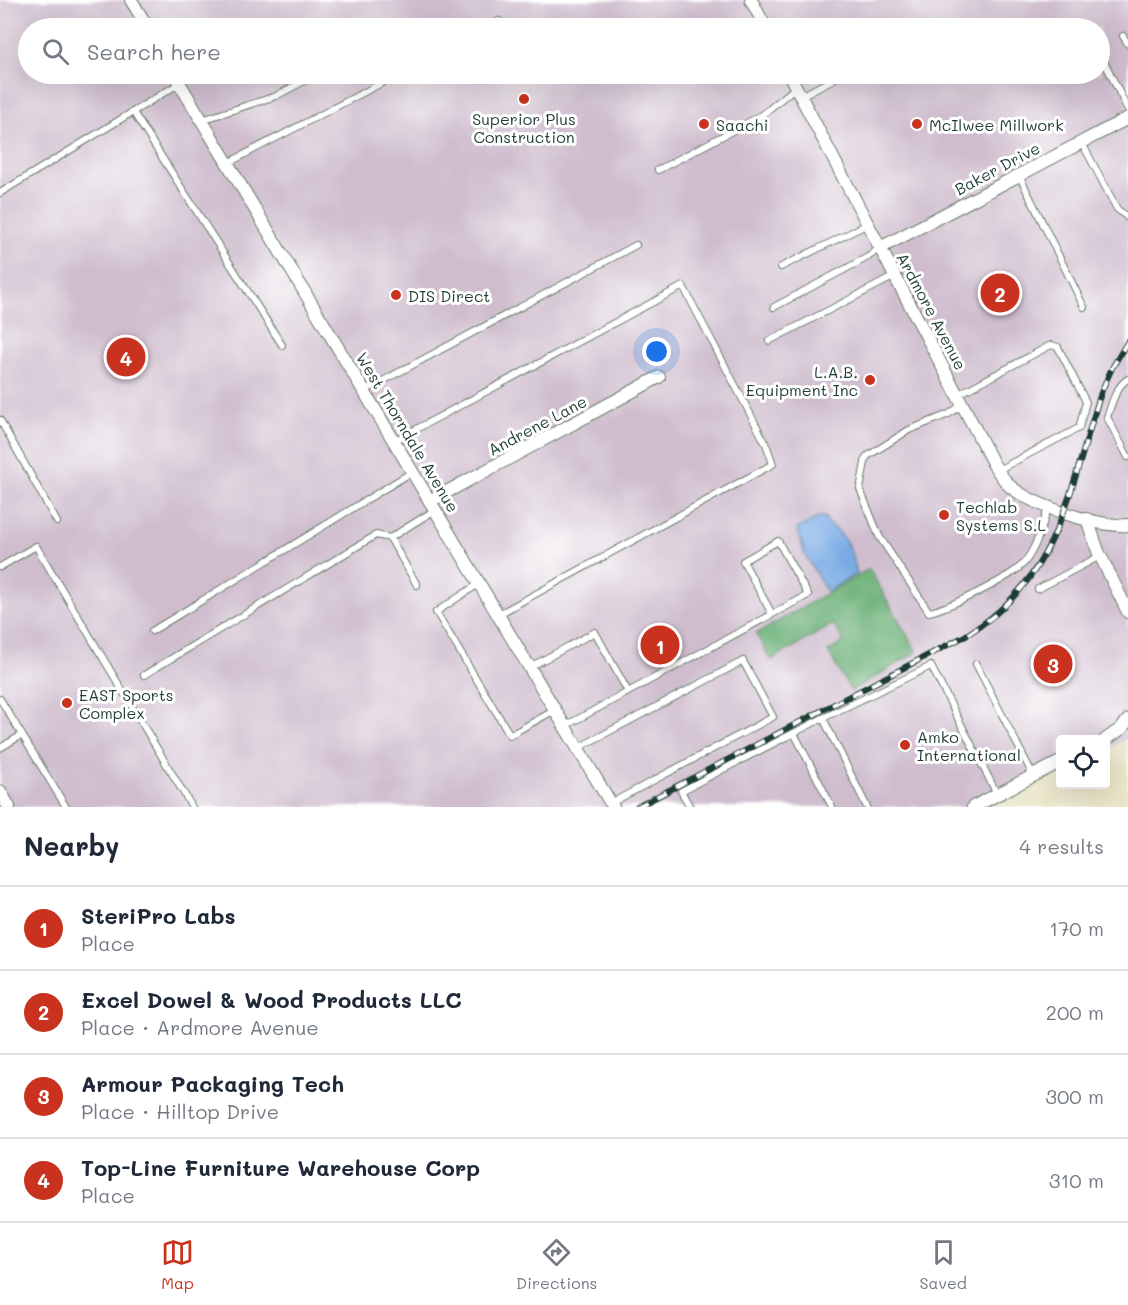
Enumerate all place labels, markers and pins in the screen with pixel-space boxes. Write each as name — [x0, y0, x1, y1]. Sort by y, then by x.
marker: Superior Plus Construction — [517, 92, 531, 106]
place label: Superior Plus Construction — [472, 108, 576, 147]
place label: Saachi — [716, 114, 768, 135]
place label: McIlwee Millwork — [929, 114, 1064, 135]
marker: Saachi — [697, 117, 711, 131]
marker: McIlwee Millwork — [910, 117, 924, 131]
pin: 2 — [980, 270, 1020, 316]
place label: DIS Direct — [408, 285, 490, 306]
marker: DIS Direct — [389, 288, 403, 302]
pin: 4 — [106, 334, 146, 380]
place label: L.A.B. Equipment Inc — [746, 361, 858, 400]
marker: L.A.B. Equipment Inc — [863, 373, 877, 387]
place label: Techlab Systems S.L — [956, 496, 1046, 535]
marker: Techlab Systems S.L — [937, 508, 951, 522]
pin: 1 — [640, 622, 680, 668]
pin: 3 — [1034, 642, 1072, 686]
place label: EAST Sports Complex — [79, 684, 174, 723]
marker: EAST Sports Complex — [60, 696, 74, 710]
place label: Amko International — [917, 726, 1021, 765]
marker: Amko International — [898, 738, 912, 752]

